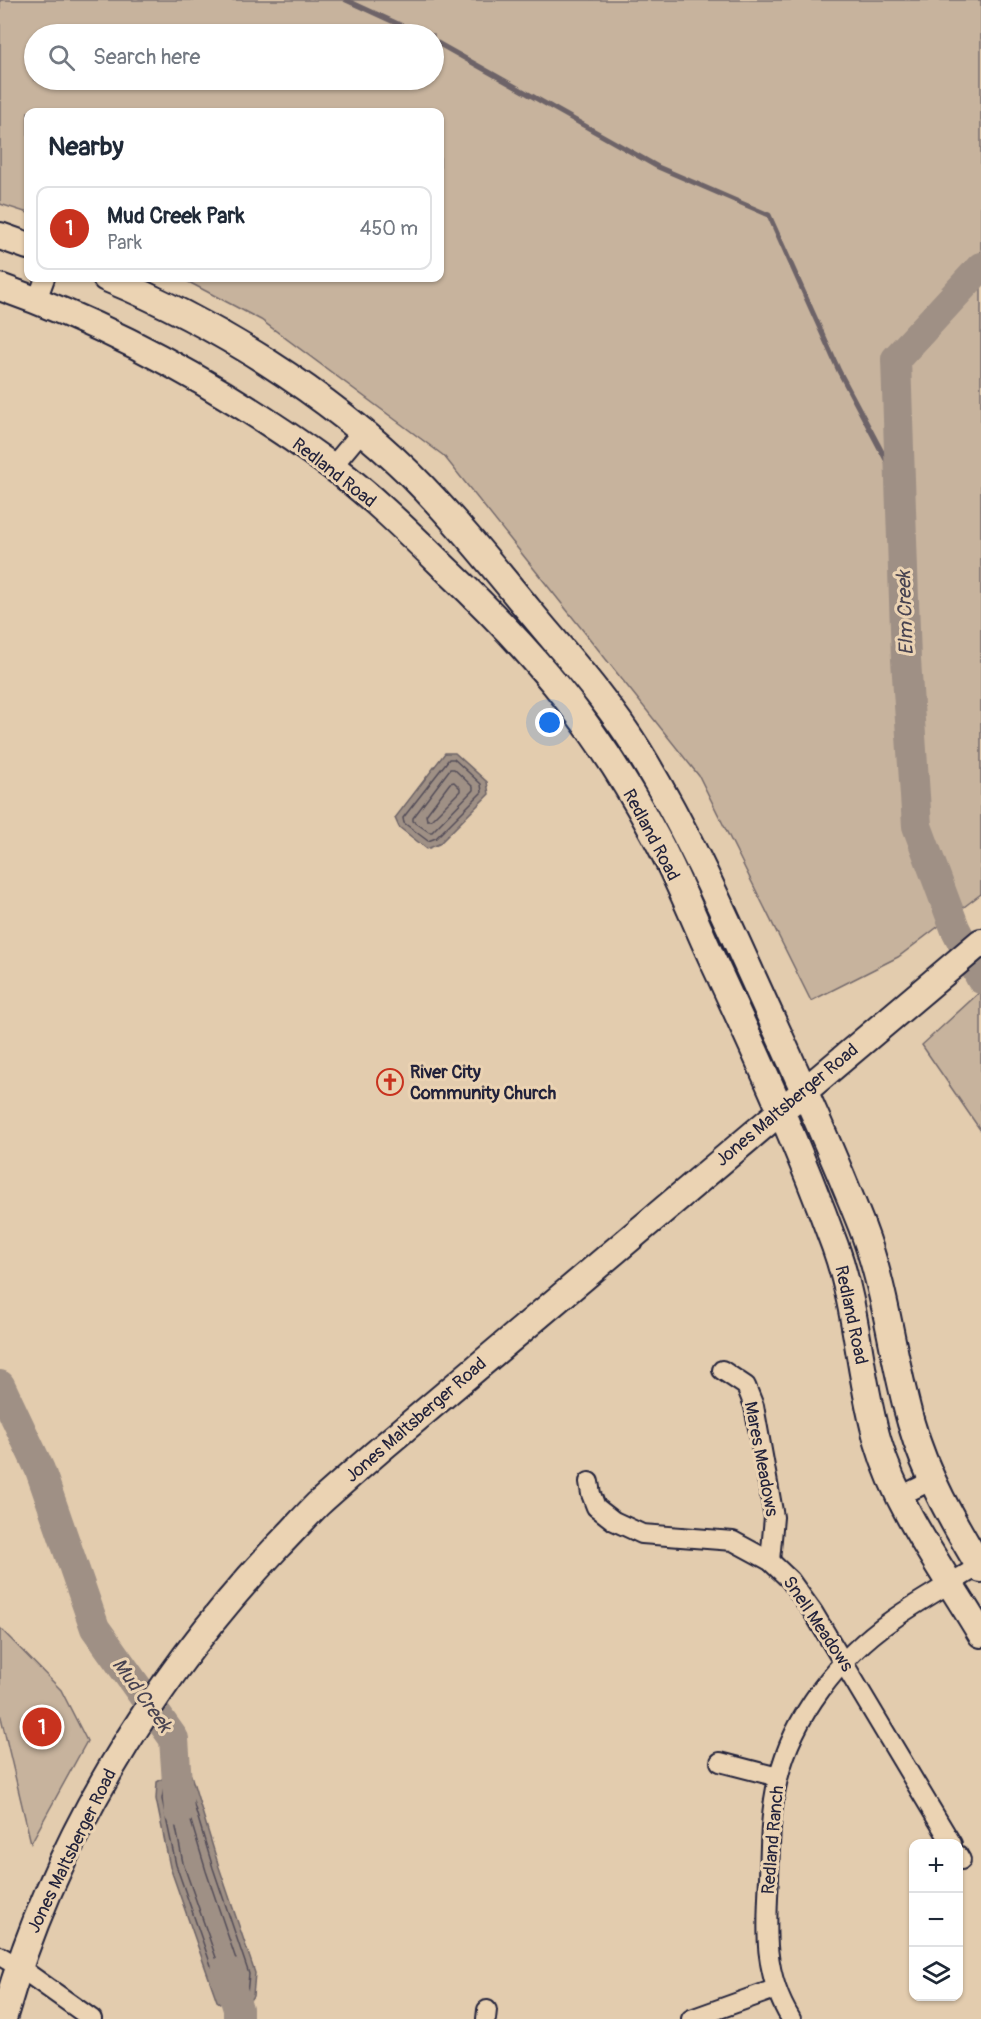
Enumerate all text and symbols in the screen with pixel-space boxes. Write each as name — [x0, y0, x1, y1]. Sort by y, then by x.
search box — [24, 24, 444, 90]
icon: search — [45, 41, 78, 74]
text: Search here — [93, 43, 200, 71]
text: Nearby — [48, 131, 124, 163]
text: Mud Creek Park — [107, 202, 245, 230]
text: 1 — [66, 216, 73, 241]
text: 450 m — [360, 216, 418, 241]
text: Park — [107, 230, 142, 255]
street label: Redland Road — [287, 433, 381, 513]
water label: Elm Creek — [891, 569, 919, 656]
your location — [535, 708, 564, 737]
street label: Redland Road — [617, 785, 685, 885]
street label: Jones Maltsberger Road — [711, 1038, 863, 1172]
place label: River City Community Church — [410, 1061, 557, 1105]
church icon: River City Community Church — [375, 1067, 405, 1097]
street label: Redland Road — [829, 1263, 873, 1367]
street label: Jones Maltsberger Road — [341, 1352, 491, 1488]
street label: Mares Meadows — [739, 1400, 783, 1518]
street label: Snell Meadows — [778, 1572, 858, 1676]
water label: Mud Creek — [107, 1653, 178, 1738]
pin: 1 — [22, 1704, 62, 1750]
street label: Jones Maltsberger Road — [22, 1765, 122, 1937]
street label: Redland Ranch — [757, 1785, 789, 1895]
map controls — [909, 1839, 963, 2001]
button: + — [909, 1839, 963, 1893]
button: − — [909, 1893, 963, 1947]
button: layers — [909, 1947, 963, 2001]

